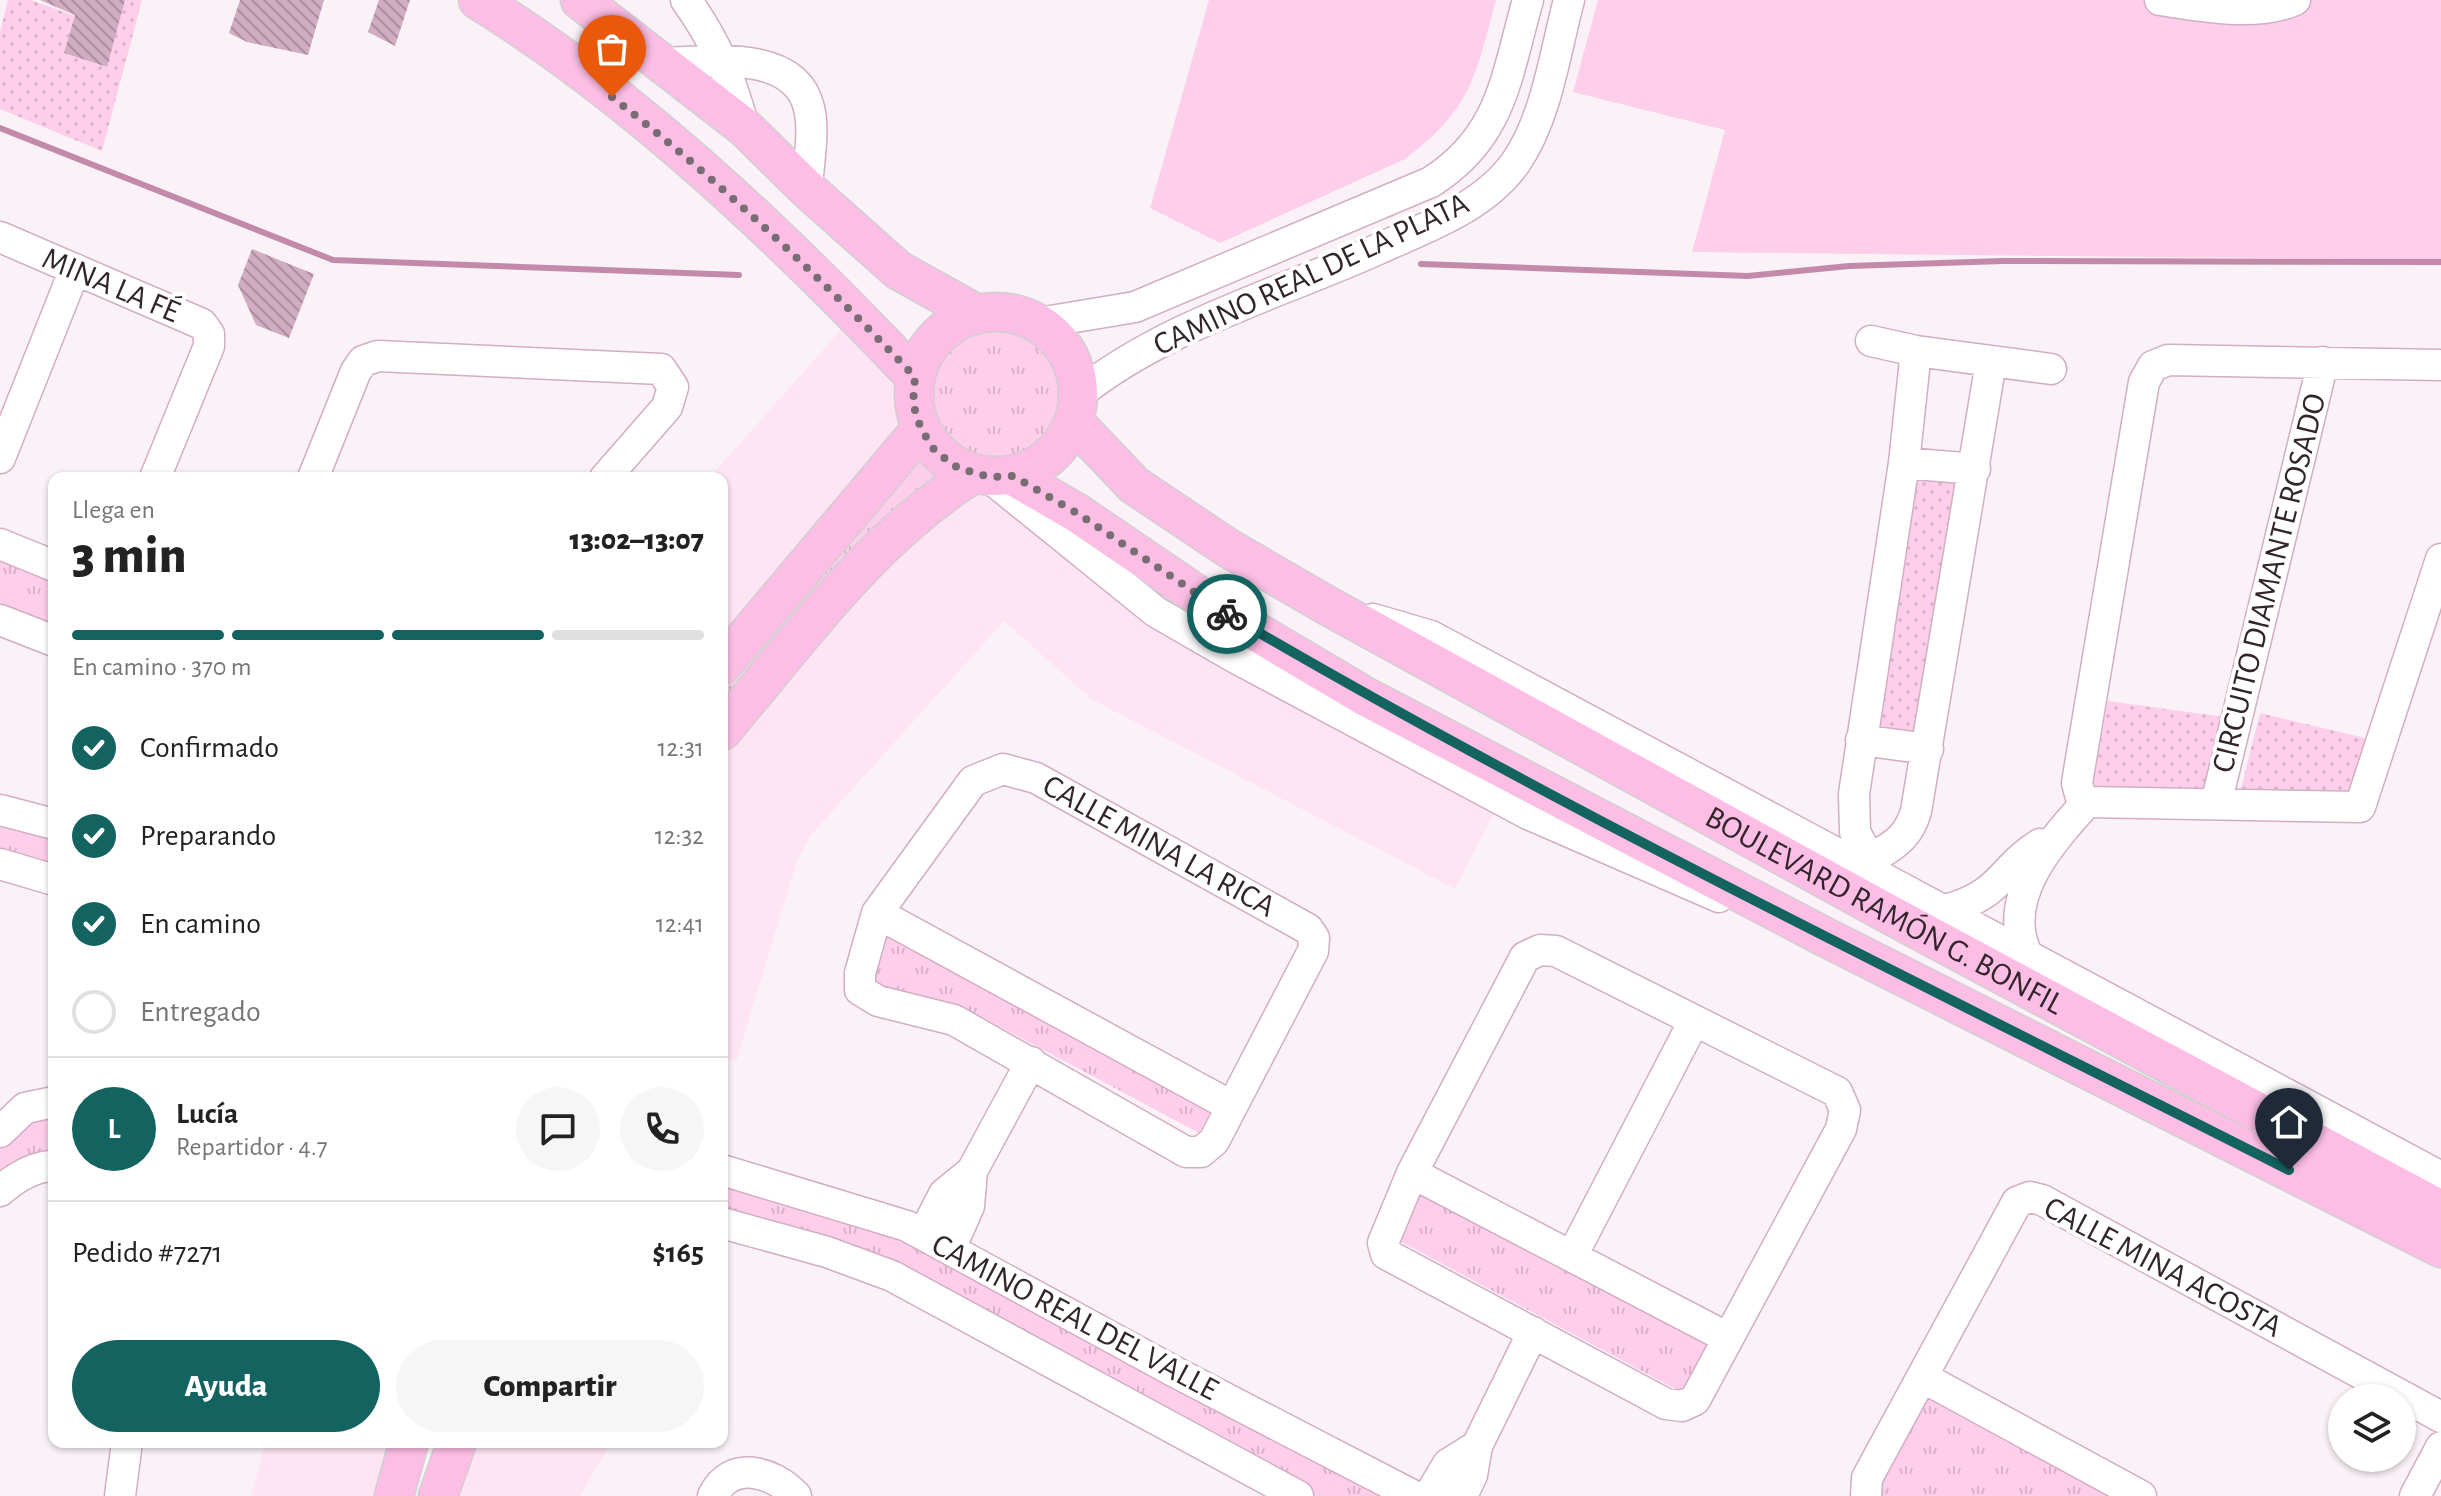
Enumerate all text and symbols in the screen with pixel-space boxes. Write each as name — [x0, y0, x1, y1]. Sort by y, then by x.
pin — [578, 15, 646, 97]
icon: bag — [590, 27, 634, 71]
street label: CAMINO REAL DE LA PLATA — [1148, 187, 1474, 361]
street label: MINA LA FÉ — [38, 239, 186, 328]
street label: CIRCUITO DIAMANTE ROSADO — [2206, 390, 2332, 776]
text: Llega en — [72, 497, 155, 523]
text: 13:02–13:07 — [570, 525, 704, 555]
text: 3 min — [72, 530, 186, 582]
courier — [1187, 574, 1267, 654]
icon: bike — [1205, 592, 1249, 636]
text: En camino · 370 m — [72, 654, 252, 680]
icon: check — [72, 726, 116, 770]
text: Confirmado — [140, 733, 279, 763]
text: 12:31 — [658, 735, 704, 761]
street label: CALLE MINA LA RICA — [1038, 769, 1280, 923]
street label: BOULEVARD RAMÓN G. BONFIL — [1700, 801, 2069, 1021]
icon: check — [72, 814, 116, 858]
text: Preparando — [140, 821, 276, 851]
text: 12:32 — [655, 823, 704, 849]
icon: check — [72, 902, 116, 946]
text: En camino — [140, 909, 261, 939]
text: 12:41 — [656, 911, 704, 937]
text: Entregado — [140, 997, 261, 1027]
button: chat — [516, 1087, 600, 1171]
button: phone — [620, 1087, 704, 1171]
pin — [2255, 1088, 2323, 1170]
text: Lucía — [176, 1099, 238, 1129]
icon: home — [2267, 1100, 2311, 1144]
text: L — [108, 1114, 121, 1144]
text: Repartidor · 4.7 — [176, 1134, 328, 1160]
street label: CALLE MINA ACOSTA — [2039, 1191, 2287, 1343]
street label: CAMINO REAL DEL VALLE — [927, 1228, 1223, 1406]
text: Pedido #7271 — [72, 1238, 223, 1268]
text: $165 — [652, 1238, 704, 1268]
button: Ayuda — [72, 1340, 380, 1432]
button: Compartir — [396, 1340, 704, 1432]
map controls — [2328, 1384, 2416, 1472]
button: layers — [2328, 1384, 2416, 1472]

